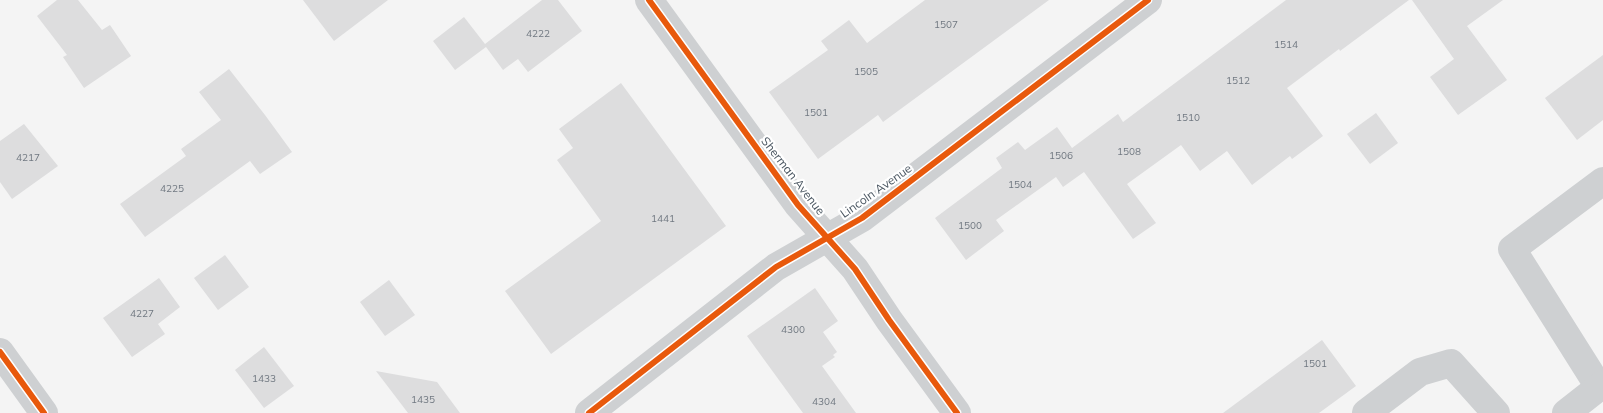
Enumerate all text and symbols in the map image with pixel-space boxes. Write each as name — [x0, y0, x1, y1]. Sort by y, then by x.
house number: 1507 — [934, 18, 958, 31]
house number: 4222 — [526, 27, 550, 40]
house number: 1514 — [1274, 38, 1298, 51]
house number: 1505 — [854, 65, 878, 78]
house number: 1512 — [1226, 74, 1250, 87]
house number: 1501 — [804, 106, 828, 119]
house number: 1510 — [1176, 111, 1200, 124]
street label: Sherman Avenue — [758, 134, 829, 218]
house number: 1508 — [1117, 145, 1141, 158]
house number: 1506 — [1049, 149, 1073, 162]
house number: 4217 — [16, 151, 40, 164]
street label: Lincoln Avenue — [837, 160, 914, 221]
house number: 1504 — [1008, 178, 1032, 191]
house number: 4225 — [160, 182, 184, 195]
house number: 1441 — [651, 212, 675, 225]
house number: 1500 — [958, 219, 982, 232]
house number: 4227 — [130, 307, 154, 320]
house number: 4300 — [781, 323, 805, 336]
house number: 1501 — [1303, 357, 1327, 370]
house number: 1433 — [252, 372, 276, 385]
house number: 1435 — [411, 393, 435, 406]
house number: 4304 — [812, 395, 836, 408]

